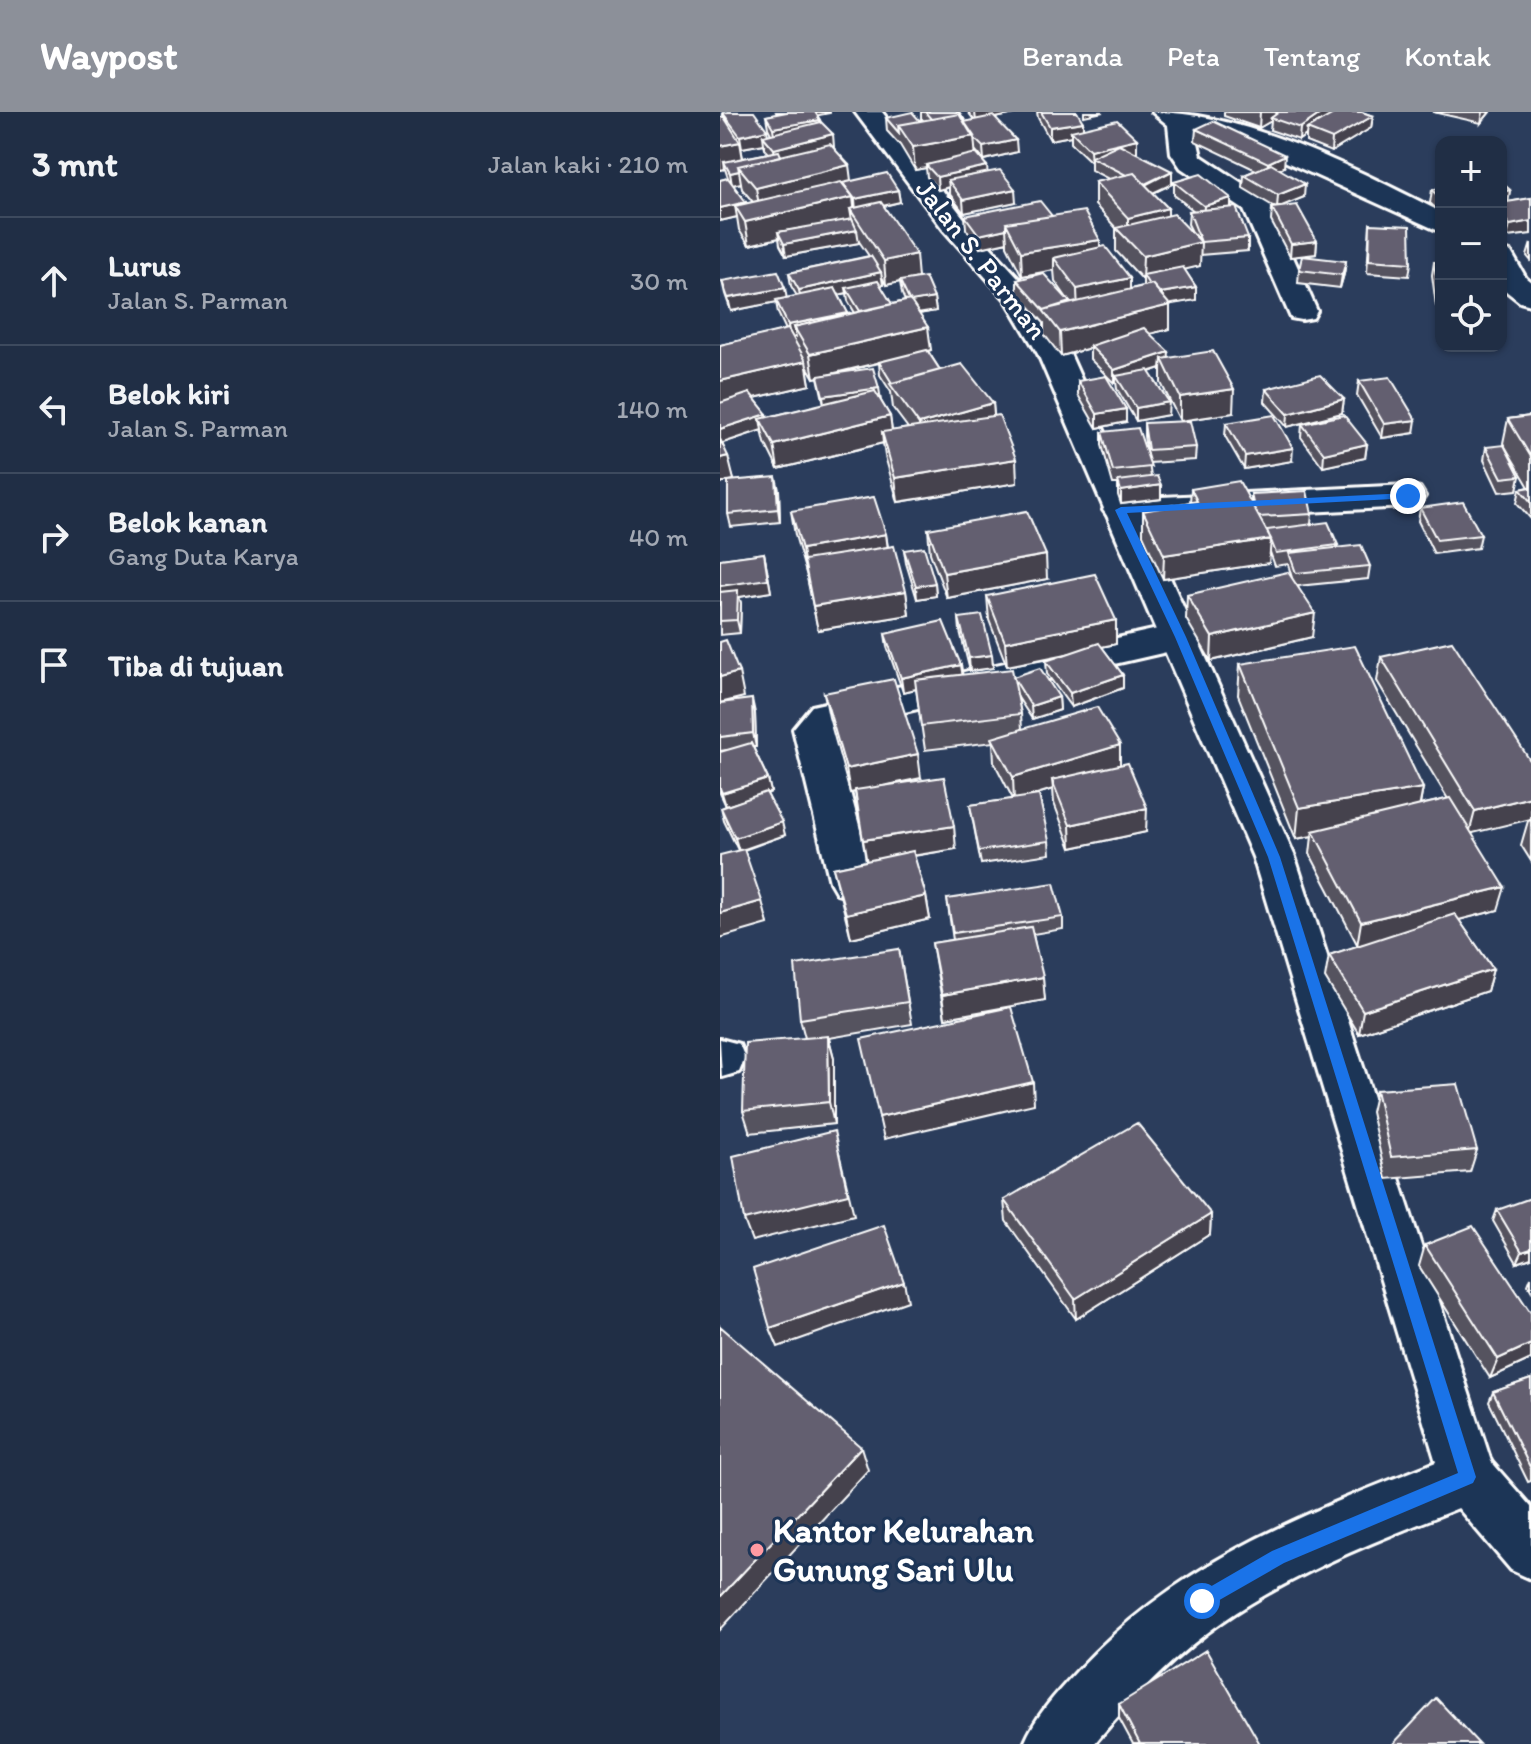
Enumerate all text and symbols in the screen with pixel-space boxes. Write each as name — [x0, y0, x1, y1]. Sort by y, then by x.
text: Waypost — [40, 33, 178, 79]
text: Beranda — [1022, 39, 1123, 73]
text: Peta — [1167, 39, 1220, 73]
text: Tentang — [1264, 39, 1360, 73]
text: Kontak — [1404, 39, 1491, 73]
map controls — [1435, 136, 1507, 352]
button: + — [1435, 136, 1507, 208]
text: 3 mnt — [32, 144, 118, 185]
text: Jalan kaki · 210 m — [488, 148, 688, 180]
street label: Jalan S. Parman — [909, 172, 1055, 346]
button: − — [1435, 208, 1507, 280]
text: Lurus — [108, 247, 181, 284]
icon: ahead — [32, 259, 76, 303]
text: 30 m — [630, 265, 688, 297]
button: locate — [1435, 280, 1507, 352]
text: Jalan S. Parman — [108, 284, 288, 316]
text: Belok kiri — [108, 375, 230, 412]
icon: left — [32, 387, 76, 431]
text: 140 m — [617, 393, 688, 425]
text: Jalan S. Parman — [108, 412, 288, 444]
route end — [1390, 478, 1426, 514]
text: Belok kanan — [108, 503, 267, 540]
icon: right — [32, 515, 76, 559]
text: 40 m — [629, 521, 688, 553]
text: Gang Duta Karya — [108, 540, 298, 572]
icon: arrive — [32, 643, 76, 687]
text: Tiba di tujuan — [108, 647, 283, 684]
place label: Kantor Kelurahan Gunung Sari Ulu — [773, 1510, 1035, 1590]
marker: Kantor Kelurahan Gunung Sari Ulu — [748, 1541, 766, 1559]
route start — [1184, 1583, 1220, 1619]

